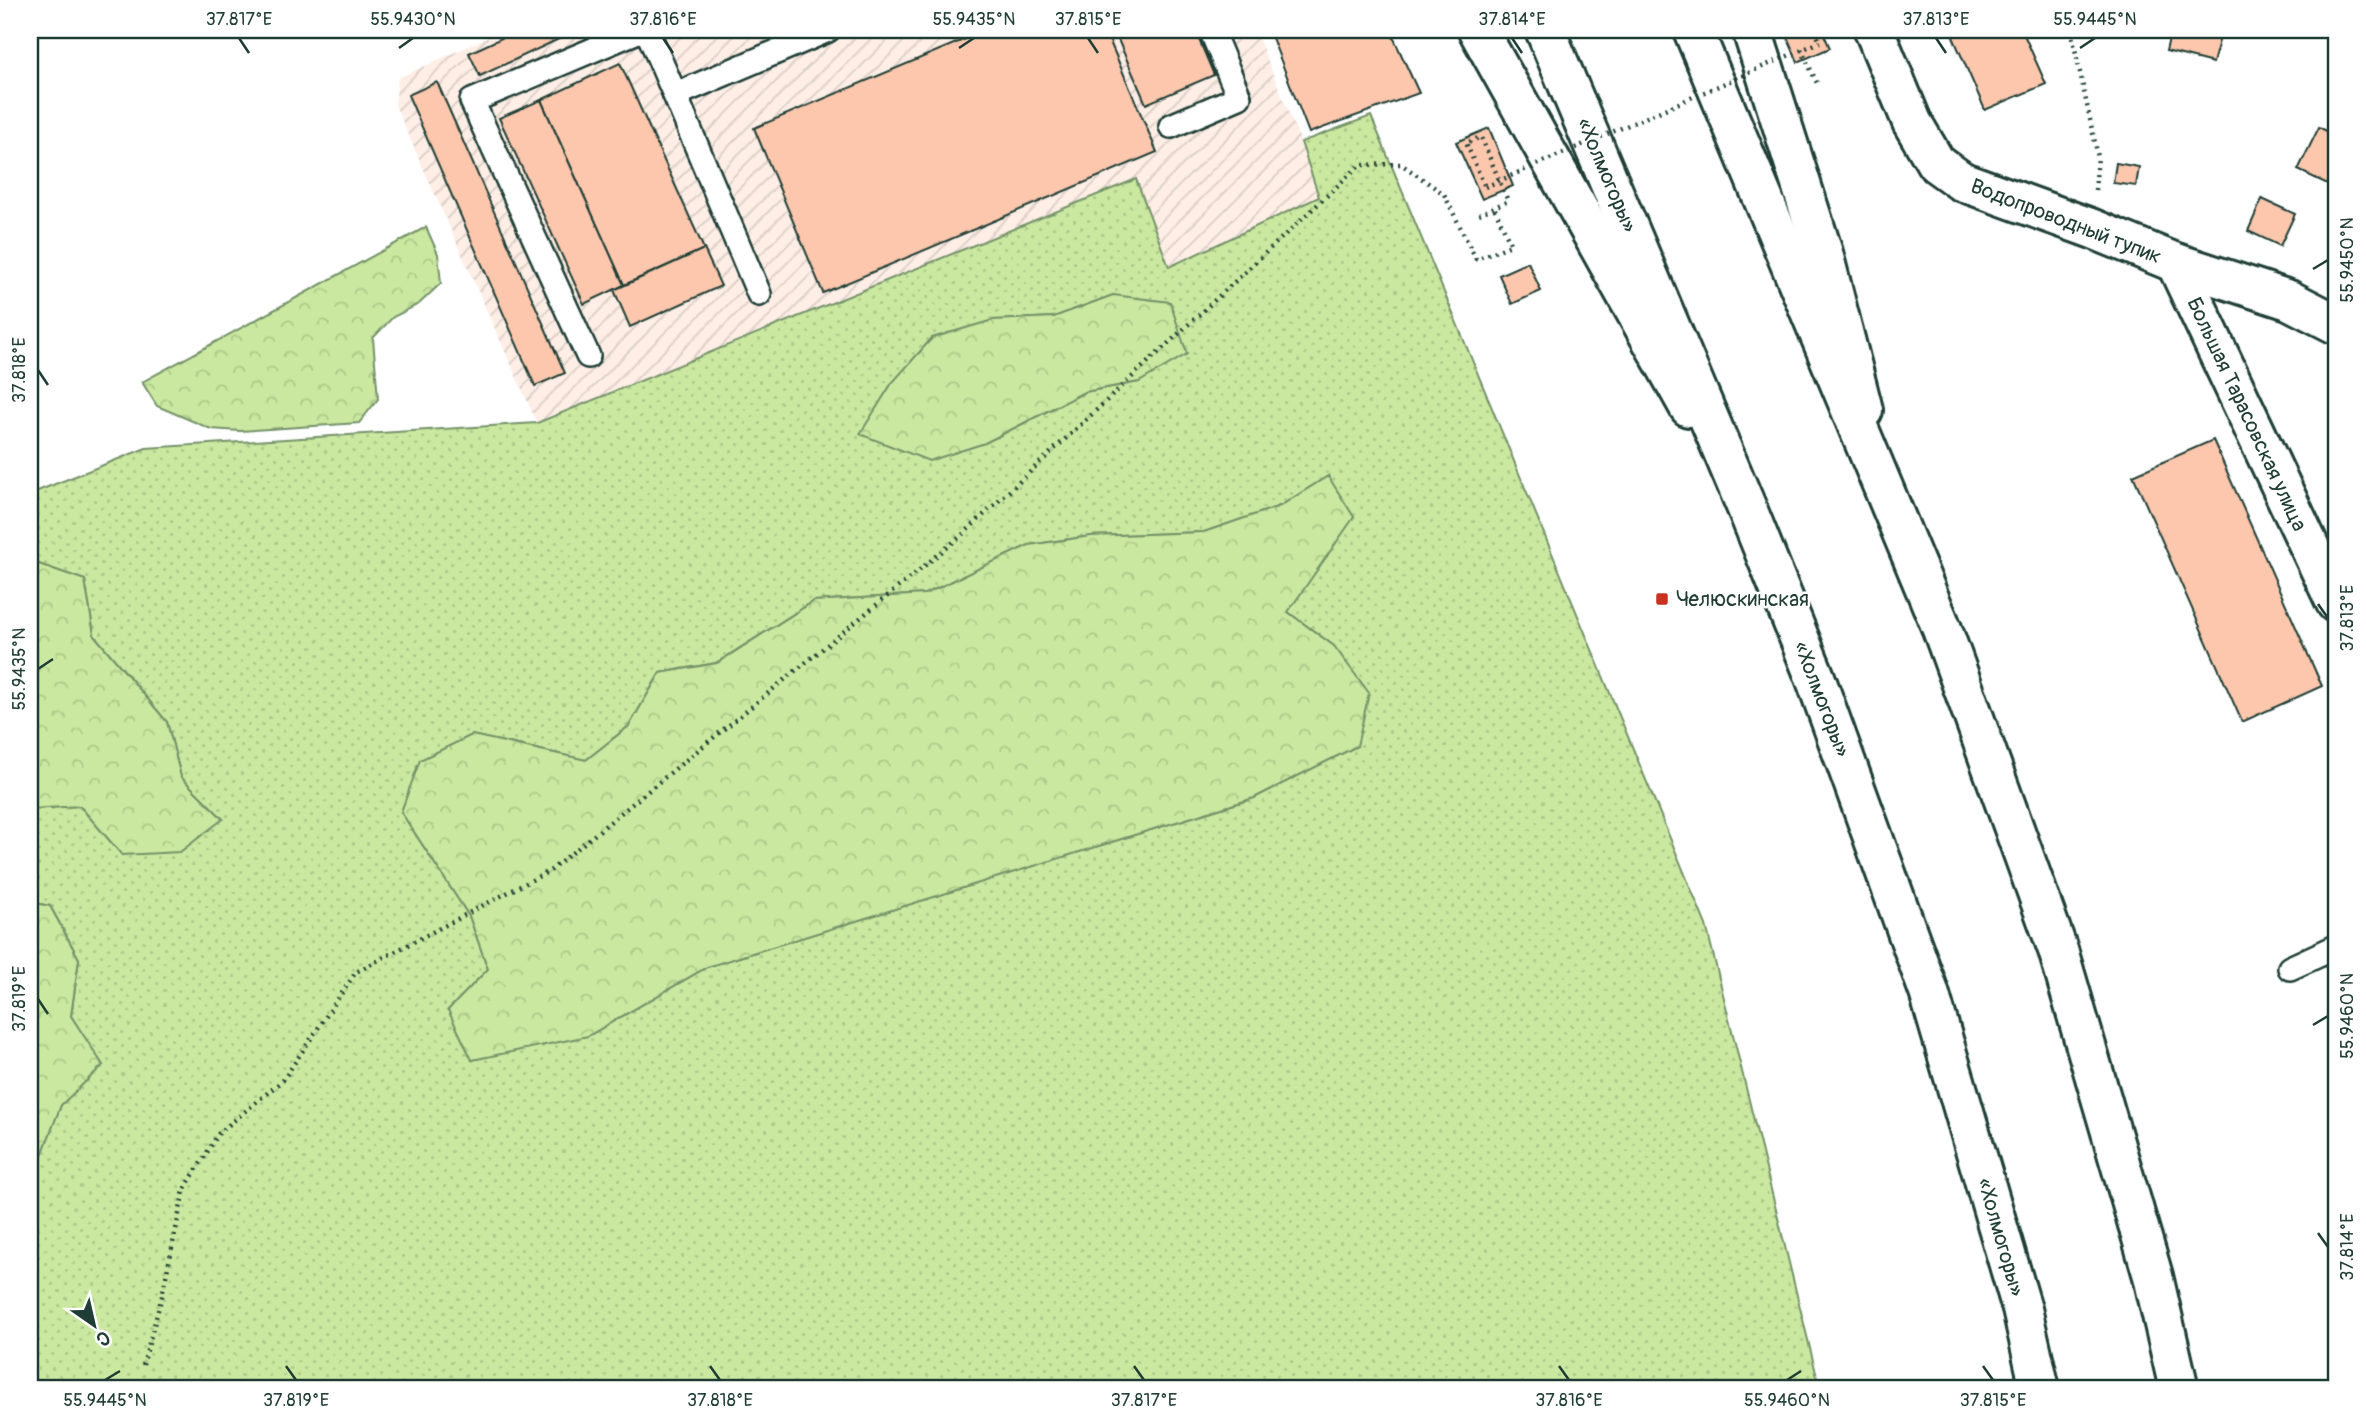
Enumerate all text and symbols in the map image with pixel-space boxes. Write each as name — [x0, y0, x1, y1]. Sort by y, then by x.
text: 37.817°E — [206, 8, 272, 31]
text: 55.9430°N — [370, 8, 456, 31]
text: 37.816°E — [629, 8, 697, 31]
text: 55.9435°N — [932, 8, 1016, 31]
text: 37.815°E — [1055, 8, 1121, 31]
text: 37.814°E — [1478, 8, 1546, 31]
text: 37.813°E — [1903, 8, 1969, 31]
text: 55.9445°N — [2053, 8, 2137, 31]
street label: «Холмогоры» — [1570, 114, 1643, 237]
street label: Водопроводный тупик — [1967, 173, 2165, 270]
text: 55.9450°N — [2336, 217, 2359, 303]
street label: Большая Тарасовская улица — [2180, 293, 2313, 535]
text: 37.818°E — [8, 337, 31, 403]
text: 37.813°E — [2336, 585, 2359, 651]
place label: Челюскинская — [1676, 586, 1809, 613]
marker: Челюскинская — [1654, 591, 1670, 607]
text: 55.9435°N — [8, 627, 31, 711]
street label: «Холмогоры» — [1787, 638, 1856, 761]
text: 37.819°E — [8, 966, 31, 1032]
text: 55.9460°N — [2336, 973, 2359, 1059]
street label: «Холмогоры» — [1971, 1175, 2030, 1300]
text: 37.814°E — [2336, 1213, 2359, 1281]
north arrow — [60, 1290, 130, 1360]
text: С — [91, 1325, 115, 1352]
text: 55.9445°N — [63, 1389, 147, 1412]
text: 37.819°E — [263, 1389, 329, 1412]
text: 37.818°E — [687, 1389, 753, 1412]
text: 37.817°E — [1111, 1389, 1177, 1412]
text: 37.816°E — [1535, 1389, 1603, 1412]
text: 55.9460°N — [1744, 1389, 1830, 1412]
text: 37.815°E — [1960, 1389, 2026, 1412]

